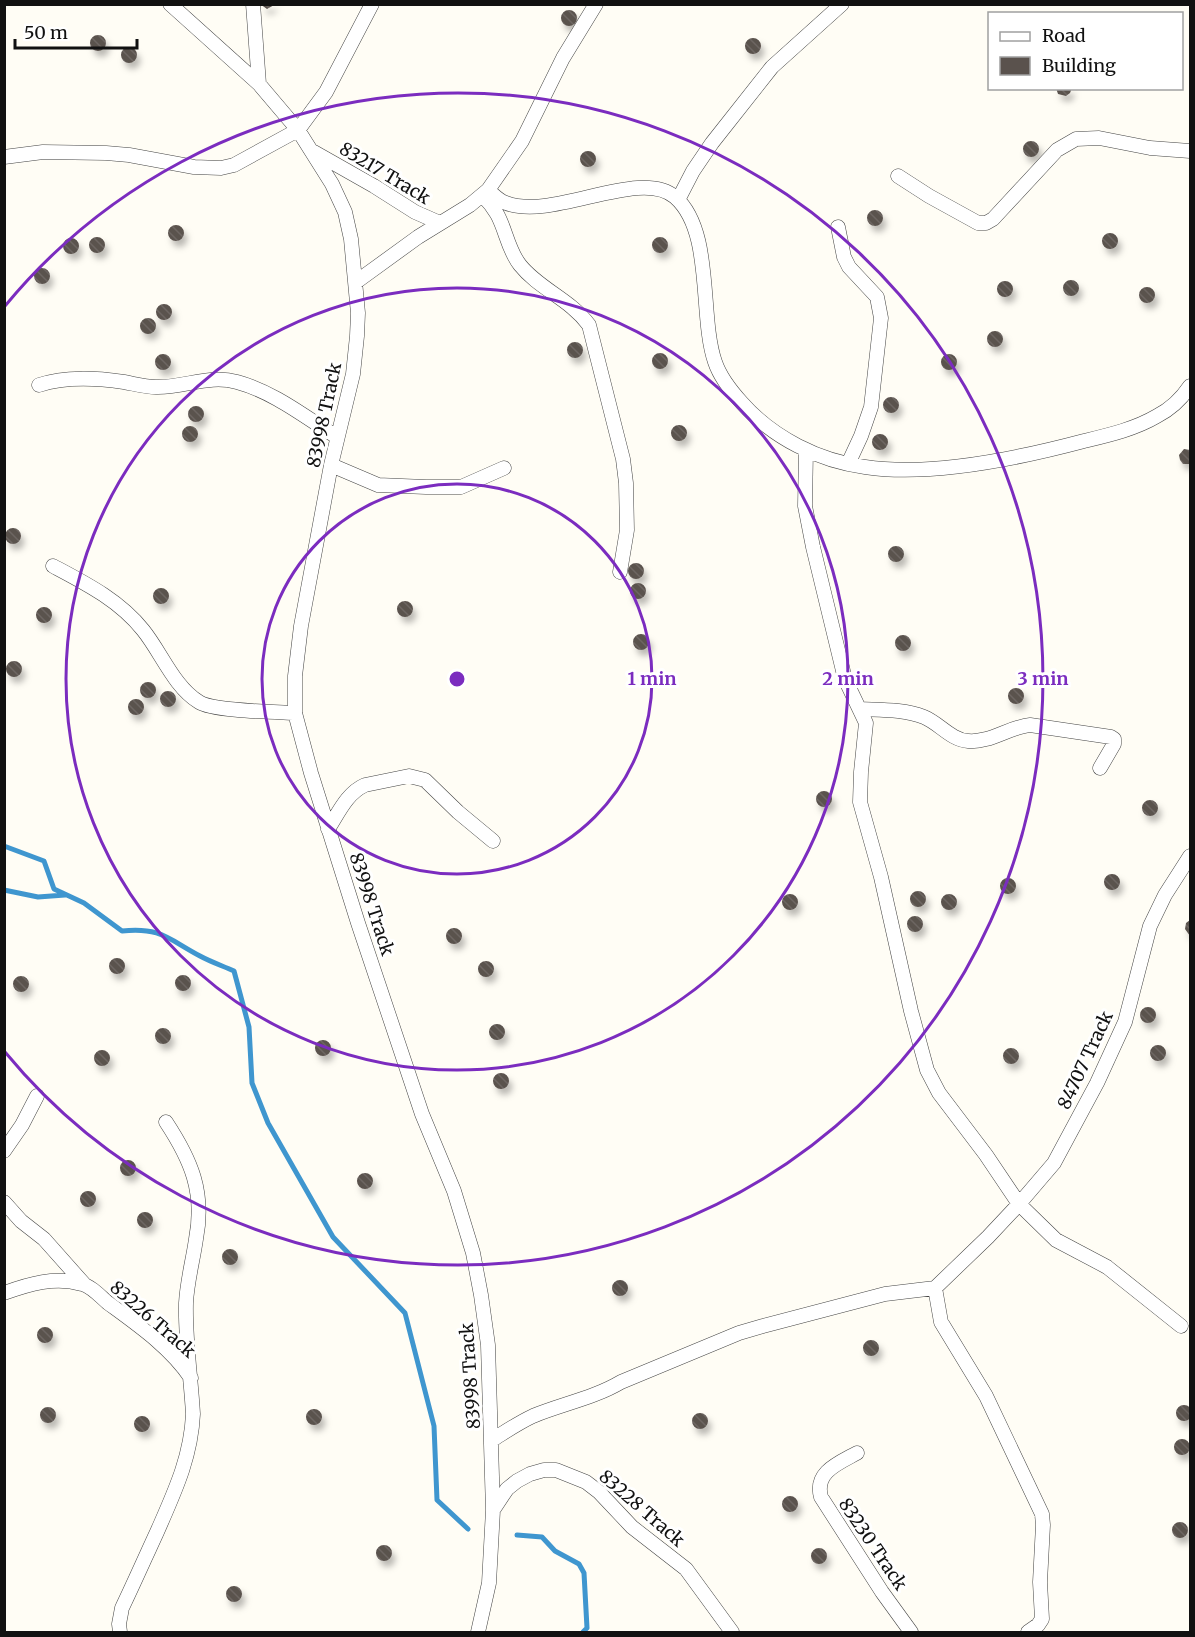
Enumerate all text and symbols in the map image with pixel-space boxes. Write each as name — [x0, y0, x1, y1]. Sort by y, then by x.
scale bar — [15, 12, 136, 50]
legend — [988, 12, 1183, 90]
text: 50 m — [24, 21, 68, 44]
text: Road — [1042, 24, 1086, 47]
text: Building — [1042, 54, 1116, 77]
street label: 83217 Track — [335, 137, 435, 209]
street label: 83998 Track — [302, 360, 346, 470]
text: 1 min — [627, 667, 677, 690]
text: 2 min — [822, 667, 874, 690]
text: 3 min — [1018, 667, 1068, 690]
centre of rings — [447, 669, 467, 689]
street label: 83998 Track — [345, 850, 400, 959]
street label: 84707 Track — [1052, 1007, 1118, 1113]
street label: 83226 Track — [105, 1276, 201, 1363]
street label: 83998 Track — [455, 1321, 485, 1430]
street label: 83228 Track — [594, 1465, 690, 1552]
street label: 83230 Track — [834, 1494, 913, 1595]

